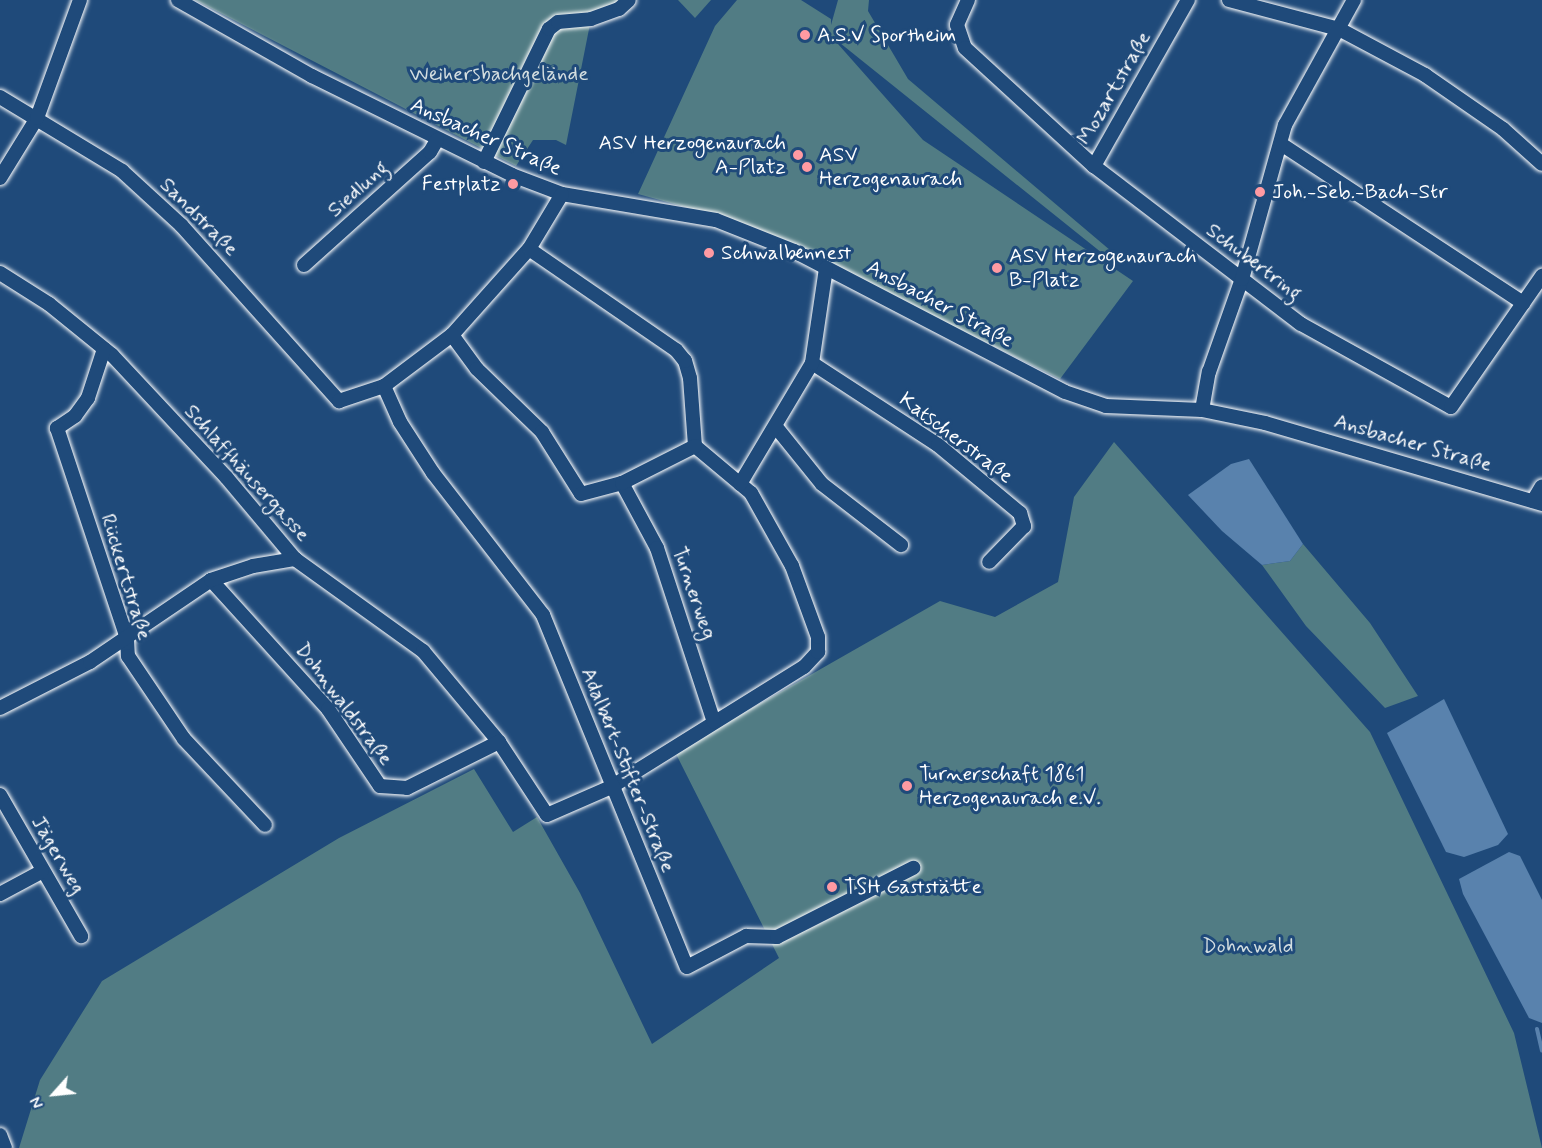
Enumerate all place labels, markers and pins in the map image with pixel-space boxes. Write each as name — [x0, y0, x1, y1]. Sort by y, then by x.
place label: A.S.V Sportheim — [817, 22, 959, 48]
marker: A.S.V Sportheim — [798, 28, 812, 42]
place label: ASV Herzogenaurach A-Platz — [598, 130, 786, 180]
place label: ASV Herzogenaurach — [819, 142, 962, 192]
marker: ASV Herzogenaurach A-Platz — [791, 148, 805, 162]
marker: ASV Herzogenaurach — [800, 160, 814, 174]
place label: Festplatz — [422, 171, 501, 197]
marker: Festplatz — [506, 177, 520, 191]
place label: Joh.-Seb.-Bach-Str — [1272, 179, 1448, 205]
marker: Joh.-Seb.-Bach-Str — [1253, 185, 1267, 199]
place label: Schwalbennest — [721, 240, 851, 266]
place label: ASV Herzogenaurach B-Platz — [1009, 243, 1197, 293]
marker: Schwalbennest — [702, 246, 716, 260]
marker: ASV Herzogenaurach B-Platz — [990, 261, 1004, 275]
place label: Turnerschaft 1861 Herzogenaurach e.V. — [919, 761, 1101, 811]
marker: Turnerschaft 1861 Herzogenaurach e.V. — [900, 779, 914, 793]
place label: TSH Gaststätte — [844, 874, 982, 900]
marker: TSH Gaststätte — [825, 880, 839, 894]

